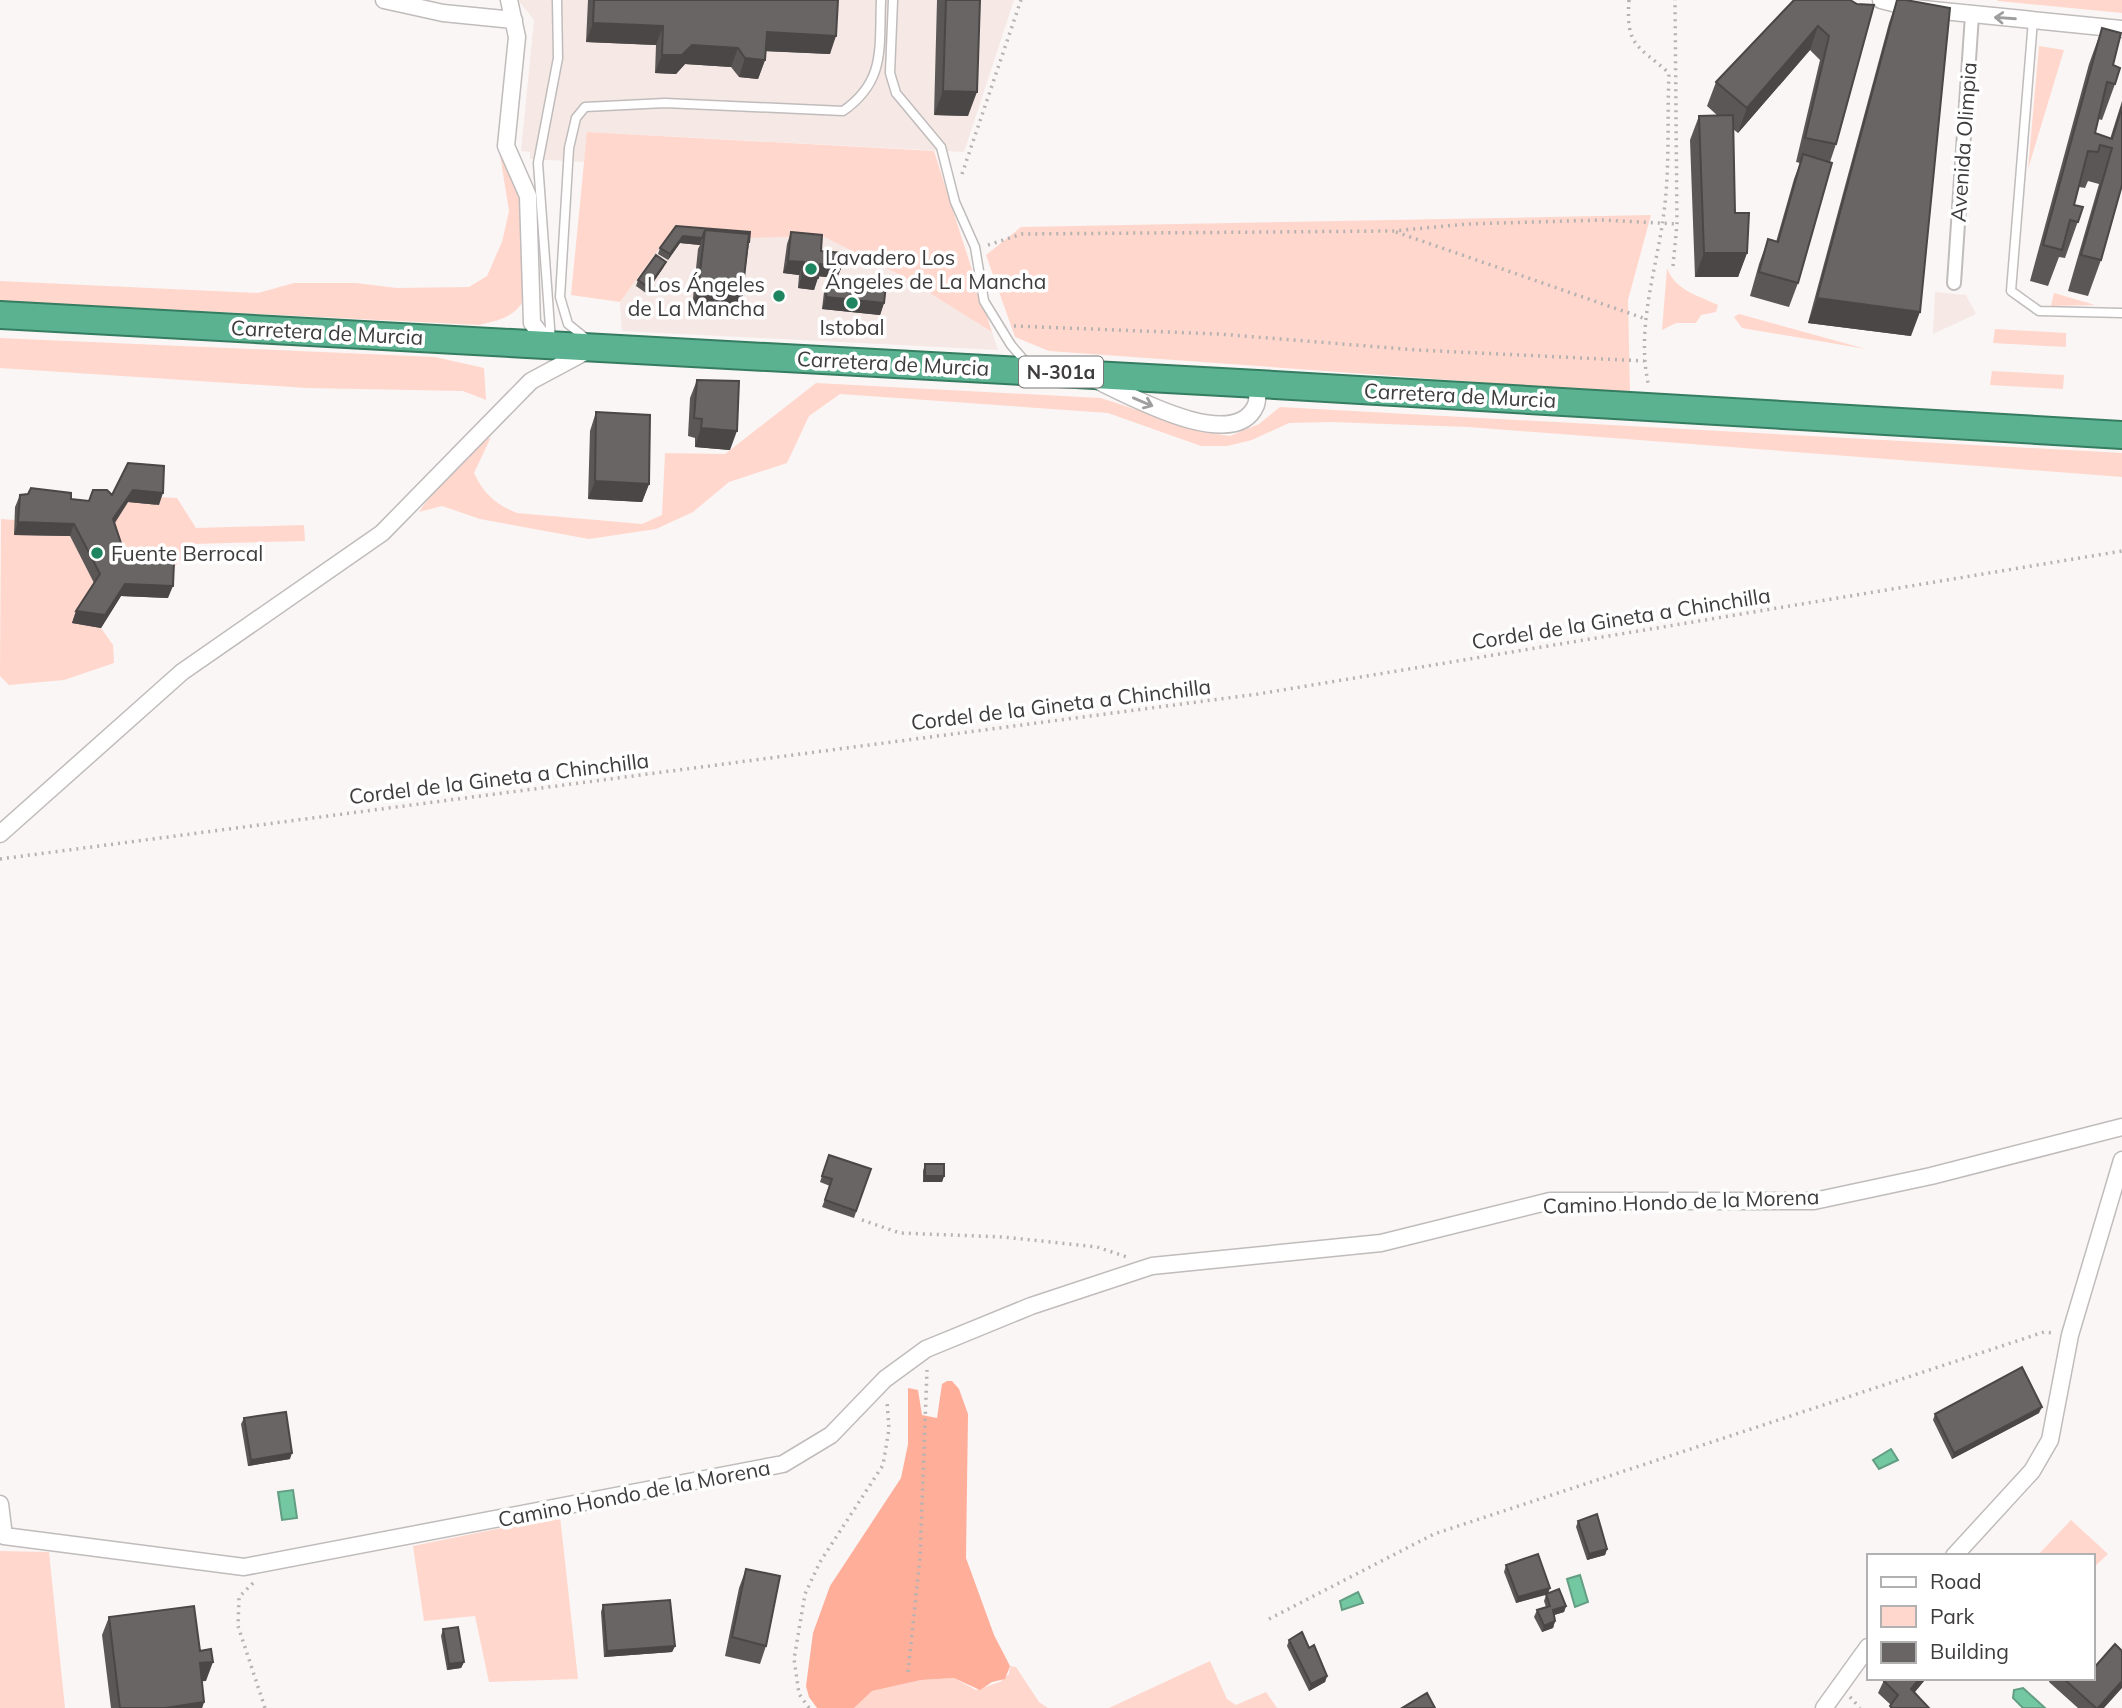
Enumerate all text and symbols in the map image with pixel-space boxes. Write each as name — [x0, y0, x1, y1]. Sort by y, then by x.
one-way arrow — [1995, 11, 2017, 24]
street label: Avenida Olimpia — [1944, 61, 1982, 223]
place label: Lavadero Los Ángeles de La Mancha — [825, 244, 1046, 294]
marker: Lavadero Los Ángeles de La Mancha — [803, 261, 819, 277]
place label: Los Ángeles de La Mancha — [628, 271, 765, 321]
marker: Los Ángeles de La Mancha — [771, 288, 787, 304]
marker: Istobal — [844, 295, 860, 311]
street label: Carretera de Murcia — [230, 314, 424, 350]
place label: Istobal — [819, 314, 885, 340]
street label: Carretera de Murcia — [796, 345, 990, 381]
road number: N-301a — [1019, 356, 1103, 388]
street label: Carretera de Murcia — [1363, 377, 1557, 413]
one-way arrow — [1132, 396, 1154, 409]
place label: Fuente Berrocal — [111, 540, 263, 566]
marker: Fuente Berrocal — [89, 545, 105, 561]
street label: Cordel de la Gineta a Chinchilla — [1470, 582, 1772, 654]
street label: Cordel de la Gineta a Chinchilla — [910, 673, 1212, 735]
street label: Cordel de la Gineta a Chinchilla — [348, 747, 650, 809]
street label: Camino Hondo de la Morena — [1542, 1183, 1820, 1219]
street label: Camino Hondo de la Morena — [496, 1454, 772, 1532]
legend — [1867, 1554, 2094, 1680]
text: Road — [1930, 1568, 1981, 1594]
text: Park — [1930, 1603, 1974, 1629]
text: Building — [1930, 1638, 2009, 1664]

